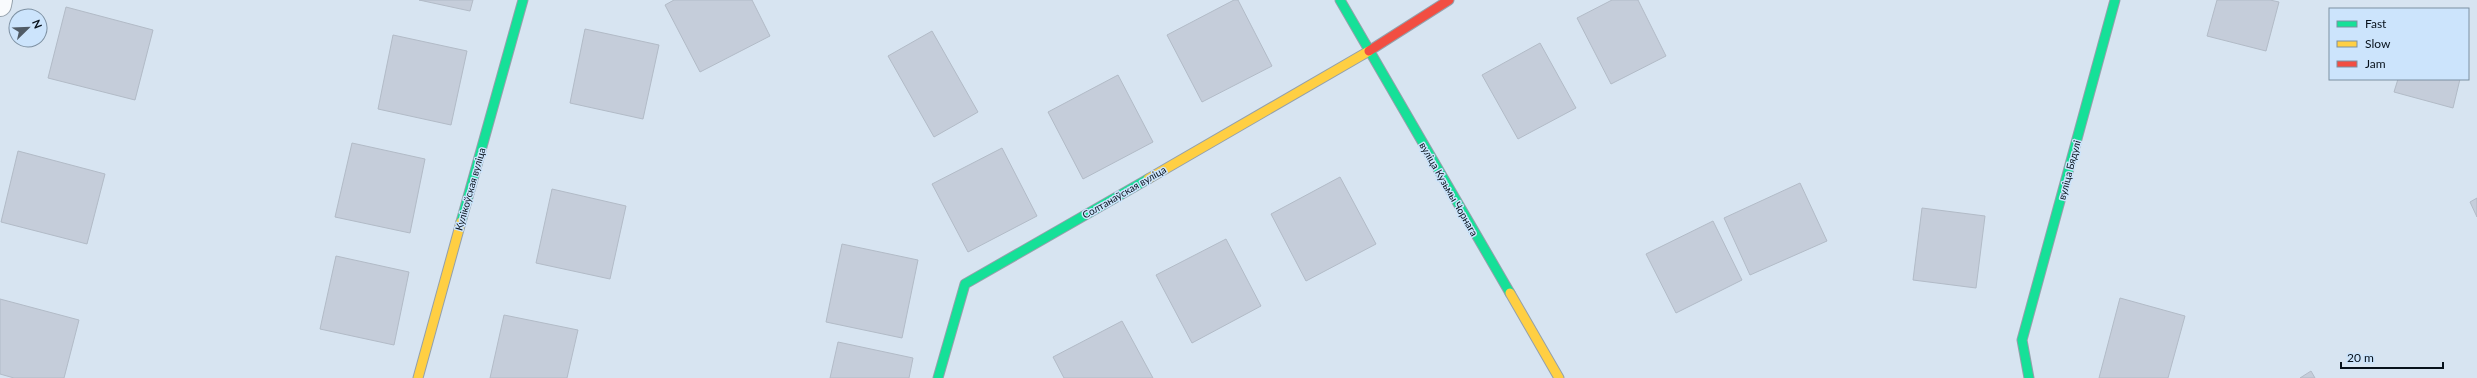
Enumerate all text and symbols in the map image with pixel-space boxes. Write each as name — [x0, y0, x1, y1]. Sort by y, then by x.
north arrow — [8, 8, 48, 48]
legend — [2329, 8, 2469, 80]
text: Fast — [2365, 16, 2387, 31]
text: N — [30, 17, 45, 30]
text: Slow — [2365, 36, 2391, 51]
text: Jam — [2365, 56, 2386, 71]
street label: вуліца Бядулі — [2055, 139, 2083, 201]
street label: вуліца Кузьмы Чорнага — [1417, 140, 1481, 238]
street label: Кулікоўская вуліца — [452, 146, 488, 232]
street label: Солтанаўская вуліца — [1080, 163, 1168, 221]
scale bar — [2341, 344, 2443, 370]
text: 20 m — [2347, 350, 2374, 365]

